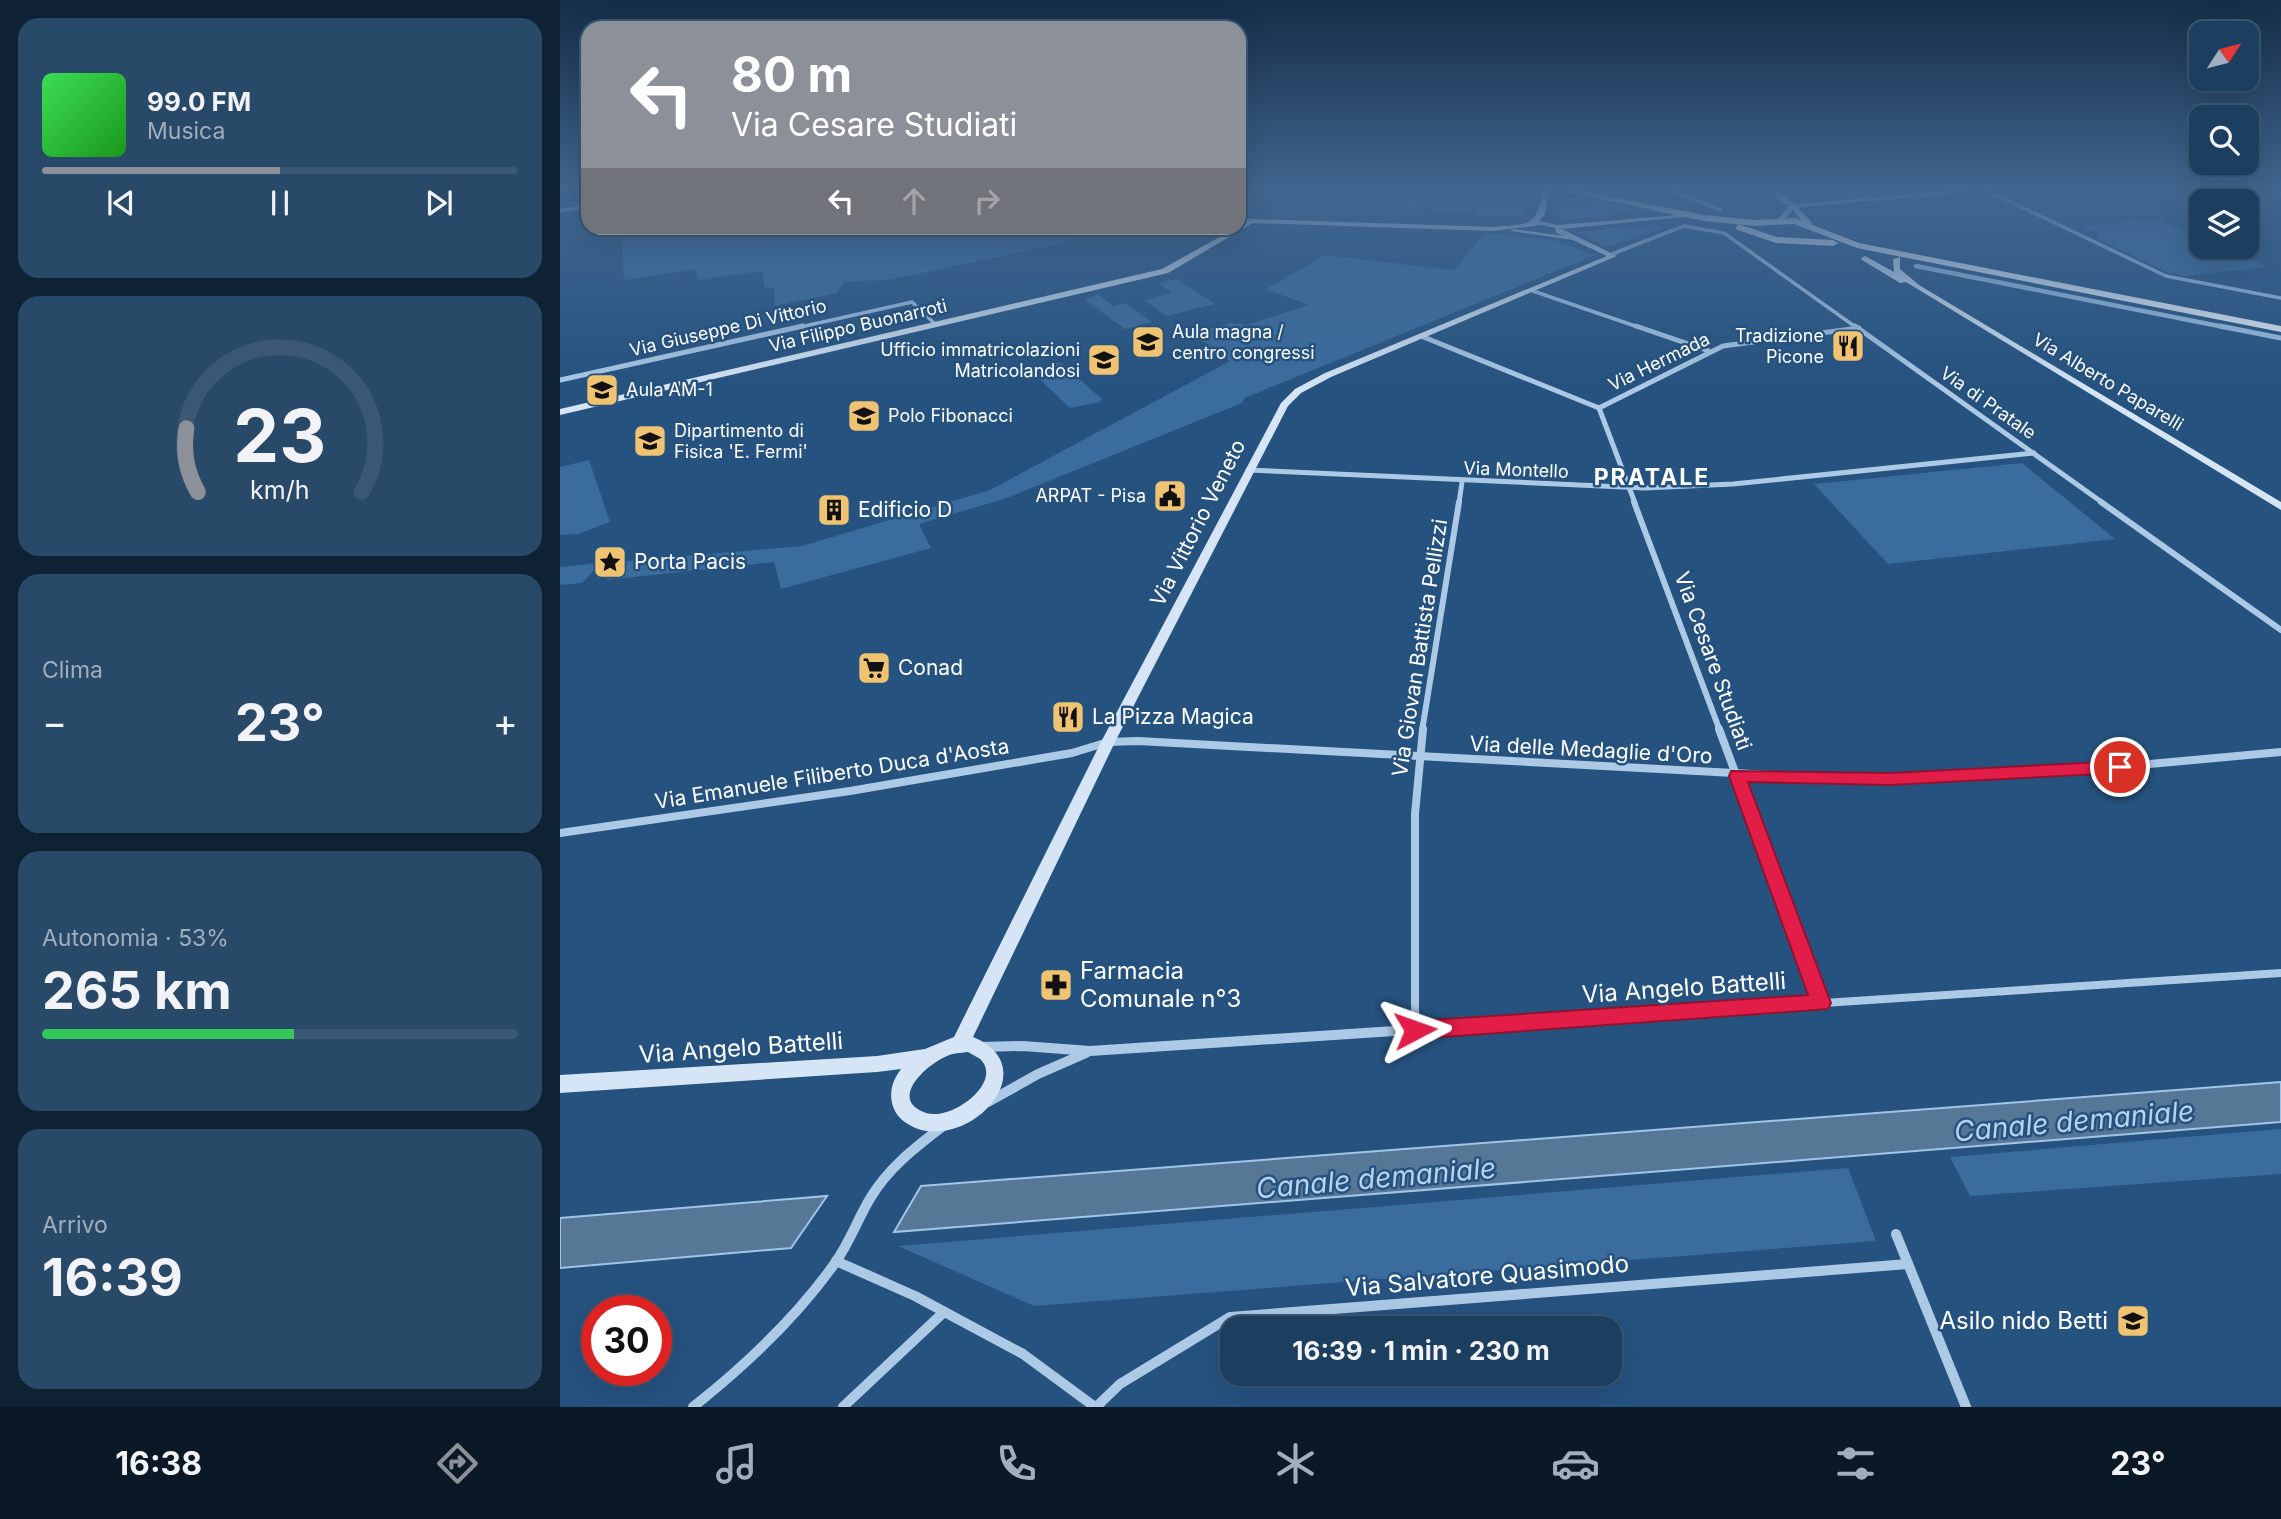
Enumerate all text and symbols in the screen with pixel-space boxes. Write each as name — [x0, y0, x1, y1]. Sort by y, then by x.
north arrow — [2189, 21, 2259, 91]
map controls — [2189, 21, 2259, 259]
text: 80 m — [731, 45, 852, 104]
icon: left — [616, 49, 707, 140]
text: 99.0 FM — [147, 86, 251, 117]
text: Via Cesare Studiati — [731, 105, 1017, 144]
button: search — [2189, 105, 2259, 175]
text: Musica — [147, 117, 225, 145]
icon: left — [822, 182, 860, 220]
icon: ahead — [895, 182, 933, 220]
icon: right — [968, 182, 1006, 220]
icon: previous — [102, 184, 140, 222]
icon: pause — [261, 184, 299, 222]
icon: next — [420, 184, 458, 222]
button: layers — [2189, 189, 2259, 259]
street label: Via Giuseppe Di Vittorio — [627, 295, 828, 360]
street label: Via Filippo Buonarroti — [767, 295, 949, 356]
place label: Aula magna / centro congressi — [1172, 321, 1315, 363]
school or university icon: Aula magna / centro congressi — [1129, 323, 1167, 361]
place label: Tradizione Picone — [1735, 325, 1824, 367]
restaurant icon: Tradizione Picone — [1829, 327, 1867, 365]
street label: Via Hermada — [1605, 328, 1713, 395]
street label: Via Alberto Paparelli — [2029, 328, 2187, 435]
place label: Ufficio immatricolazioni Matricolandosi — [880, 339, 1080, 381]
school or university icon: Ufficio immatricolazioni Matricolandosi — [1085, 341, 1123, 379]
street label: Via di Pratale — [1937, 362, 2040, 443]
school or university icon: Aula AM-1 — [583, 371, 621, 409]
place label: Aula AM-1 — [626, 379, 713, 400]
text: 23 — [234, 391, 326, 480]
school or university icon: Polo Fibonacci — [845, 397, 883, 435]
place label: Polo Fibonacci — [888, 405, 1013, 426]
place label: Dipartimento di Fisica 'E. Fermi' — [674, 420, 808, 462]
school or university icon: Dipartimento di Fisica 'E. Fermi' — [631, 422, 669, 460]
street label: Via Vittorio Veneto — [1145, 435, 1250, 610]
street label: Via Montello — [1463, 457, 1569, 482]
district label: PRATALE — [1594, 463, 1710, 491]
text: km/h — [250, 474, 310, 504]
public building icon: ARPAT - Pisa — [1151, 477, 1189, 515]
place label: ARPAT - Pisa — [1035, 485, 1146, 506]
building icon: Edificio D — [815, 491, 853, 529]
place label: Edificio D — [858, 497, 952, 522]
street label: Via Giovan Battista Pellizzi — [1387, 517, 1452, 779]
place icon: Porta Pacis — [591, 543, 629, 581]
place label: Porta Pacis — [634, 549, 746, 574]
street label: Via Cesare Studiati — [1670, 568, 1757, 753]
supermarket icon: Conad — [855, 649, 893, 687]
place label: Conad — [898, 655, 963, 680]
text: Clima — [42, 656, 103, 684]
text: 23° — [235, 691, 325, 754]
restaurant icon: La Pizza Magica — [1049, 698, 1087, 736]
text: − — [42, 699, 67, 745]
text: + — [493, 699, 518, 745]
place label: La Pizza Magica — [1092, 704, 1254, 729]
street label: Via delle Medaglie d'Oro — [1469, 731, 1713, 768]
street label: Via Emanuele Filiberto Duca d'Aosta — [653, 733, 1011, 814]
pin — [2090, 737, 2150, 797]
icon: arrive — [2101, 748, 2139, 786]
text: Autonomia · 53% — [42, 924, 229, 952]
place label: Farmacia Comunale n°3 — [1080, 956, 1241, 1013]
text: 265 km — [42, 959, 232, 1022]
pharmacy icon: Farmacia Comunale n°3 — [1037, 966, 1075, 1004]
street label: Via Angelo Battelli — [1581, 966, 1787, 1009]
position arrow — [1378, 993, 1452, 1067]
street label: Via Angelo Battelli — [638, 1026, 844, 1069]
water label: Canale demaniale — [1953, 1094, 2195, 1148]
water label: Canale demaniale — [1255, 1151, 1497, 1205]
text: Arrivo — [42, 1211, 108, 1239]
text: 16:39 — [42, 1246, 183, 1309]
street label: Via Salvatore Quasimodo — [1344, 1249, 1630, 1302]
speed limit sign: 30 — [581, 1295, 672, 1386]
school or university icon: Asilo nido Betti — [2114, 1302, 2152, 1340]
place label: Asilo nido Betti — [1940, 1306, 2108, 1335]
text: 16:39 · 1 min · 230 m — [1292, 1335, 1550, 1366]
icon: directions — [433, 1439, 482, 1488]
icon: music — [712, 1439, 761, 1488]
icon: phone — [992, 1439, 1041, 1488]
icon: climate — [1271, 1439, 1320, 1488]
icon: car — [1551, 1439, 1600, 1488]
icon: filters — [1831, 1439, 1880, 1488]
text: 16:38 — [115, 1444, 202, 1483]
text: 23° — [2110, 1444, 2166, 1483]

